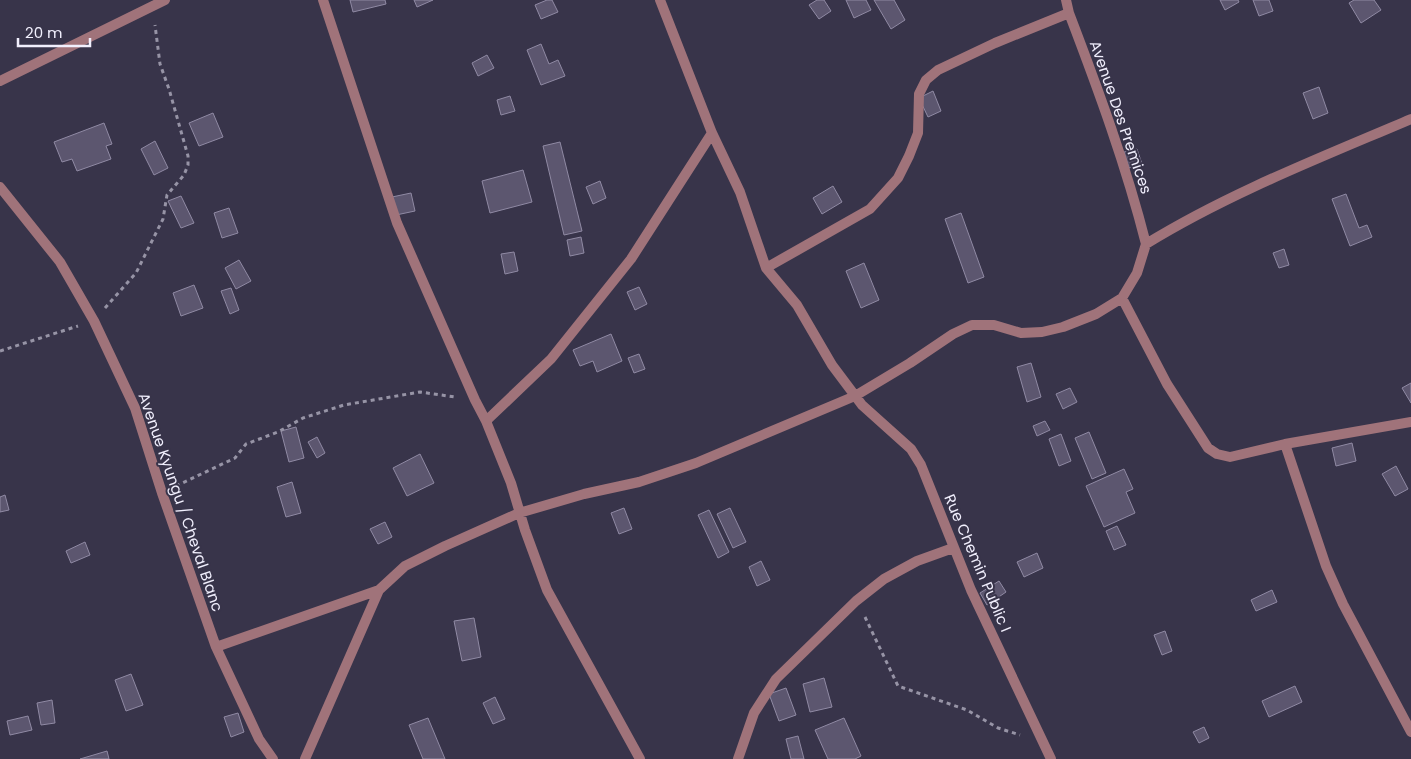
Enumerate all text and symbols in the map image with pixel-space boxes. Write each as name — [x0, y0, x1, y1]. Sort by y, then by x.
scale bar — [18, 15, 90, 47]
text: 20 m — [25, 22, 63, 43]
street label: Avenue Des Premices — [1085, 37, 1157, 197]
street label: Avenue Kyungu / Cheval Blanc — [134, 390, 228, 614]
street label: Rue Chemin Public I — [939, 491, 1017, 635]

